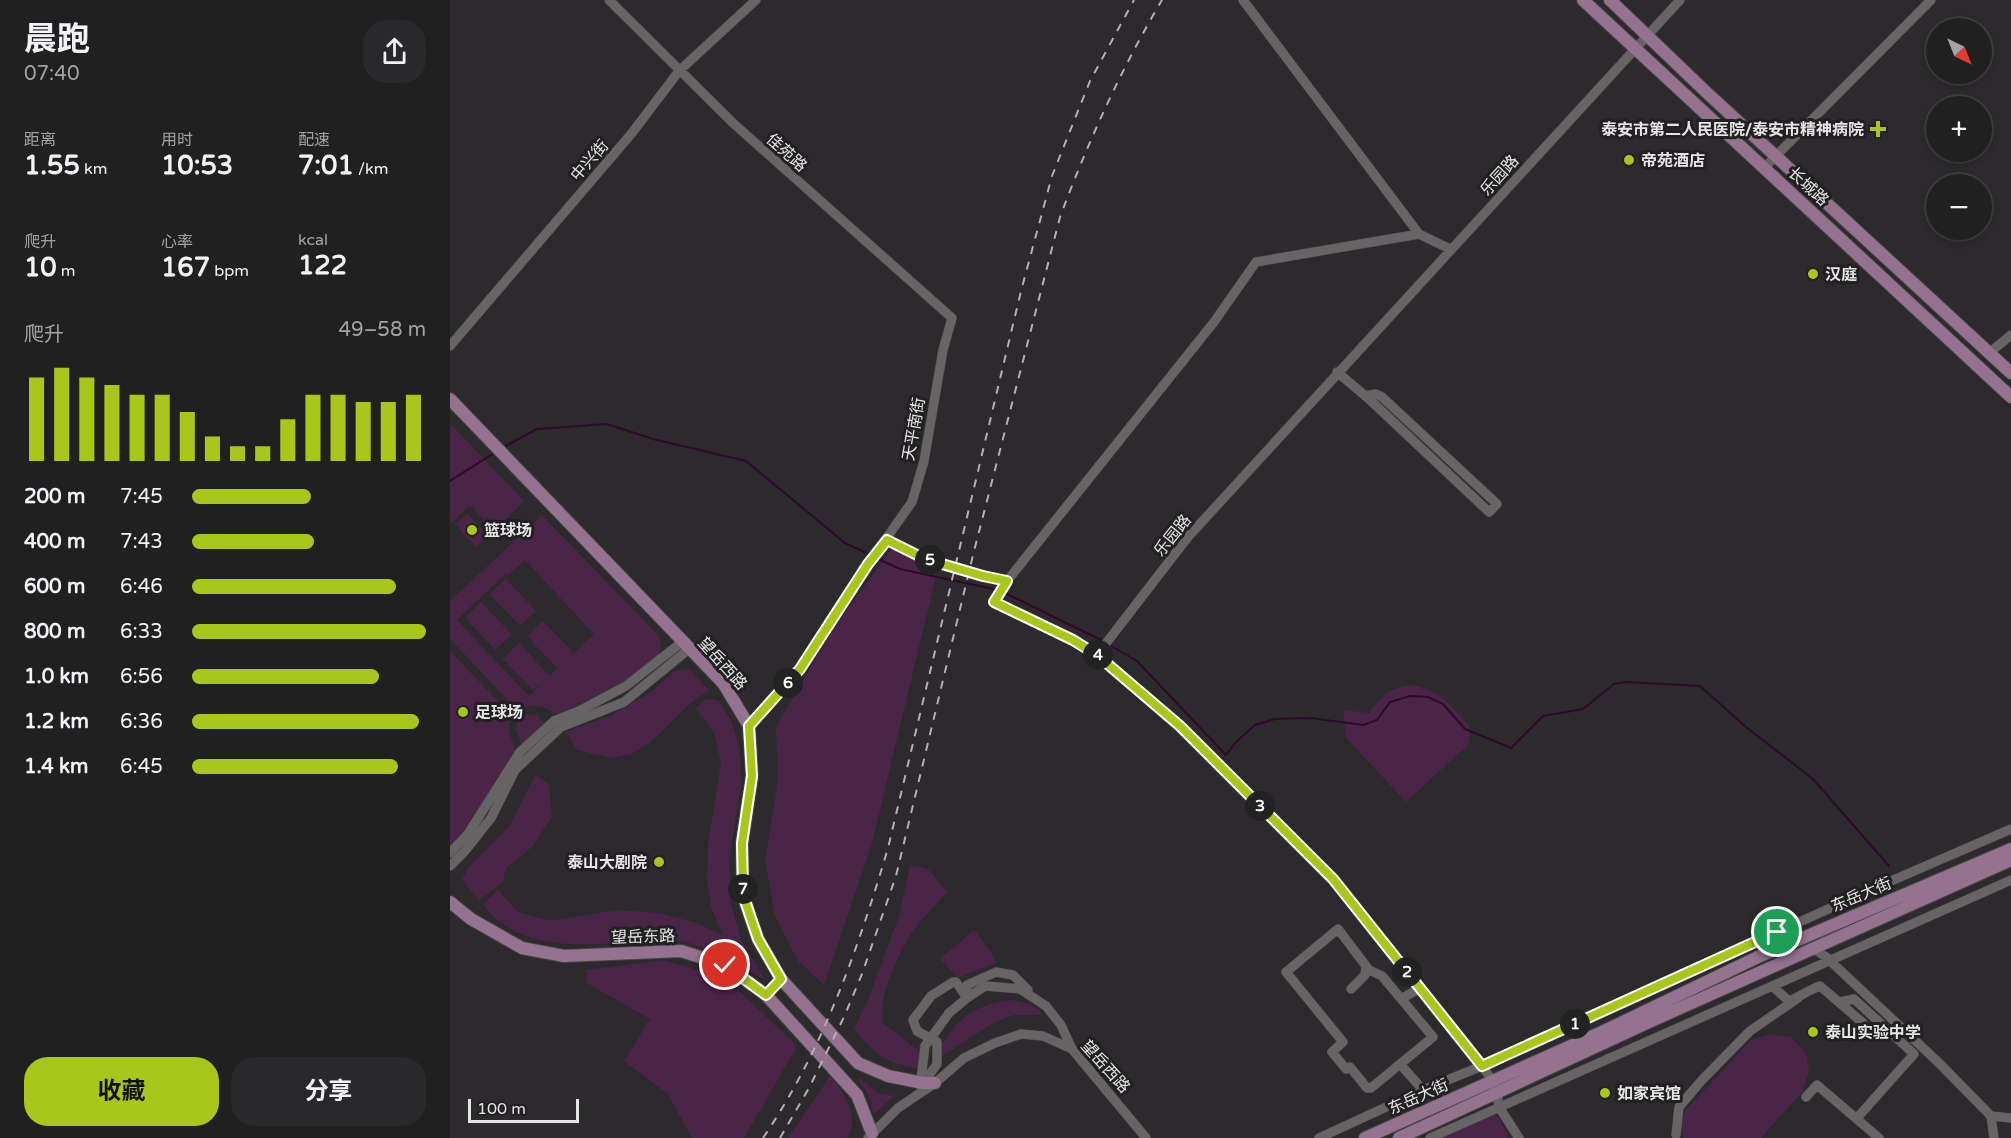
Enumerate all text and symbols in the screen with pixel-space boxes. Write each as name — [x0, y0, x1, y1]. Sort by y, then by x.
north arrow — [1926, 18, 1992, 84]
map controls — [1926, 18, 1992, 240]
text: 晨跑 — [24, 20, 90, 59]
button: share — [363, 20, 426, 83]
text: 07:40 — [24, 62, 79, 86]
button: + — [1926, 96, 1992, 162]
place label: 泰安市第二人民医院/泰安市精神病院 — [1601, 120, 1864, 140]
marker: 泰安市第二人民医院/泰安市精神病院 — [1869, 120, 1887, 138]
street label: 佳苑路 — [762, 129, 811, 176]
text: 距离 — [24, 130, 56, 150]
text: 用时 — [161, 130, 193, 150]
text: 配速 — [298, 130, 330, 150]
street label: 中兴街 — [566, 136, 613, 185]
text: 1.55 — [24, 150, 80, 181]
text: 10:53 — [161, 150, 233, 181]
text: 7:01 — [298, 150, 354, 181]
street label: 乐园路 — [1476, 151, 1523, 200]
place label: 帝苑酒店 — [1641, 151, 1705, 171]
marker: 帝苑酒店 — [1622, 153, 1636, 167]
text: km — [80, 159, 107, 179]
text: /km — [354, 159, 388, 179]
street label: 长城路 — [1784, 163, 1833, 210]
button: − — [1926, 174, 1992, 240]
text: kcal — [298, 230, 328, 250]
text: 爬升 — [24, 232, 56, 252]
text: 心率 — [161, 232, 193, 252]
text: 122 — [298, 250, 347, 281]
text: 10 — [24, 252, 57, 283]
text: 167 — [161, 252, 210, 283]
text: m — [57, 261, 76, 281]
text: bpm — [210, 261, 249, 281]
place label: 汉庭 — [1825, 265, 1857, 285]
marker: 汉庭 — [1806, 267, 1820, 281]
text: 49–58 m — [339, 318, 426, 342]
text: 爬升 — [24, 323, 64, 347]
street label: 天平南街 — [899, 396, 929, 462]
text: 200 m — [24, 485, 85, 509]
text: 7:45 — [120, 485, 163, 509]
street label: 乐园路 — [1150, 511, 1196, 561]
place label: 篮球场 — [484, 521, 532, 541]
marker: 篮球场 — [465, 523, 479, 537]
text: 400 m — [24, 530, 85, 554]
text: 7:43 — [120, 530, 163, 554]
pin: 5 — [915, 545, 945, 575]
text: 5 — [925, 550, 935, 570]
text: 600 m — [24, 575, 85, 599]
text: 6:46 — [120, 575, 163, 599]
text: 800 m — [24, 620, 85, 644]
text: 6:33 — [120, 620, 163, 644]
street label: 望岳西路 — [693, 633, 751, 694]
pin: 4 — [1083, 640, 1113, 670]
text: 4 — [1093, 645, 1103, 665]
text: 1.0 km — [24, 665, 89, 689]
text: 6:56 — [120, 665, 163, 689]
pin: 6 — [773, 668, 803, 698]
text: 6 — [783, 673, 793, 693]
place label: 足球场 — [475, 703, 523, 723]
marker: 足球场 — [456, 705, 470, 719]
text: 1.2 km — [24, 710, 89, 734]
text: 6:36 — [120, 710, 163, 734]
text: 1.4 km — [24, 755, 88, 779]
text: 6:45 — [120, 755, 163, 779]
pin: 3 — [1245, 791, 1275, 821]
text: 3 — [1255, 796, 1265, 816]
place label: 泰山大剧院 — [567, 853, 647, 873]
marker: 泰山大剧院 — [652, 855, 666, 869]
street label: 东岳大街 — [1828, 873, 1895, 917]
pin: 7 — [728, 874, 758, 904]
text: 7 — [738, 879, 748, 899]
pin — [1751, 906, 1802, 957]
icon: arrive — [1760, 915, 1793, 948]
street label: 望岳东路 — [611, 926, 675, 948]
pin — [699, 939, 750, 990]
icon: check — [708, 948, 741, 981]
pin: 2 — [1392, 957, 1422, 987]
text: 2 — [1402, 962, 1412, 982]
pin: 1 — [1560, 1009, 1590, 1039]
text: 1 — [1570, 1014, 1580, 1034]
place label: 泰山实验中学 — [1825, 1023, 1921, 1043]
marker: 泰山实验中学 — [1806, 1025, 1820, 1039]
street label: 望岳西路 — [1076, 1036, 1134, 1097]
button: 收藏 — [24, 1057, 219, 1126]
button: 分享 — [231, 1057, 426, 1126]
street label: 东岳大街 — [1385, 1075, 1452, 1119]
place label: 如家宾馆 — [1617, 1084, 1681, 1104]
marker: 如家宾馆 — [1598, 1086, 1612, 1100]
scale bar — [468, 1096, 579, 1124]
text: 100 m — [477, 1099, 526, 1119]

